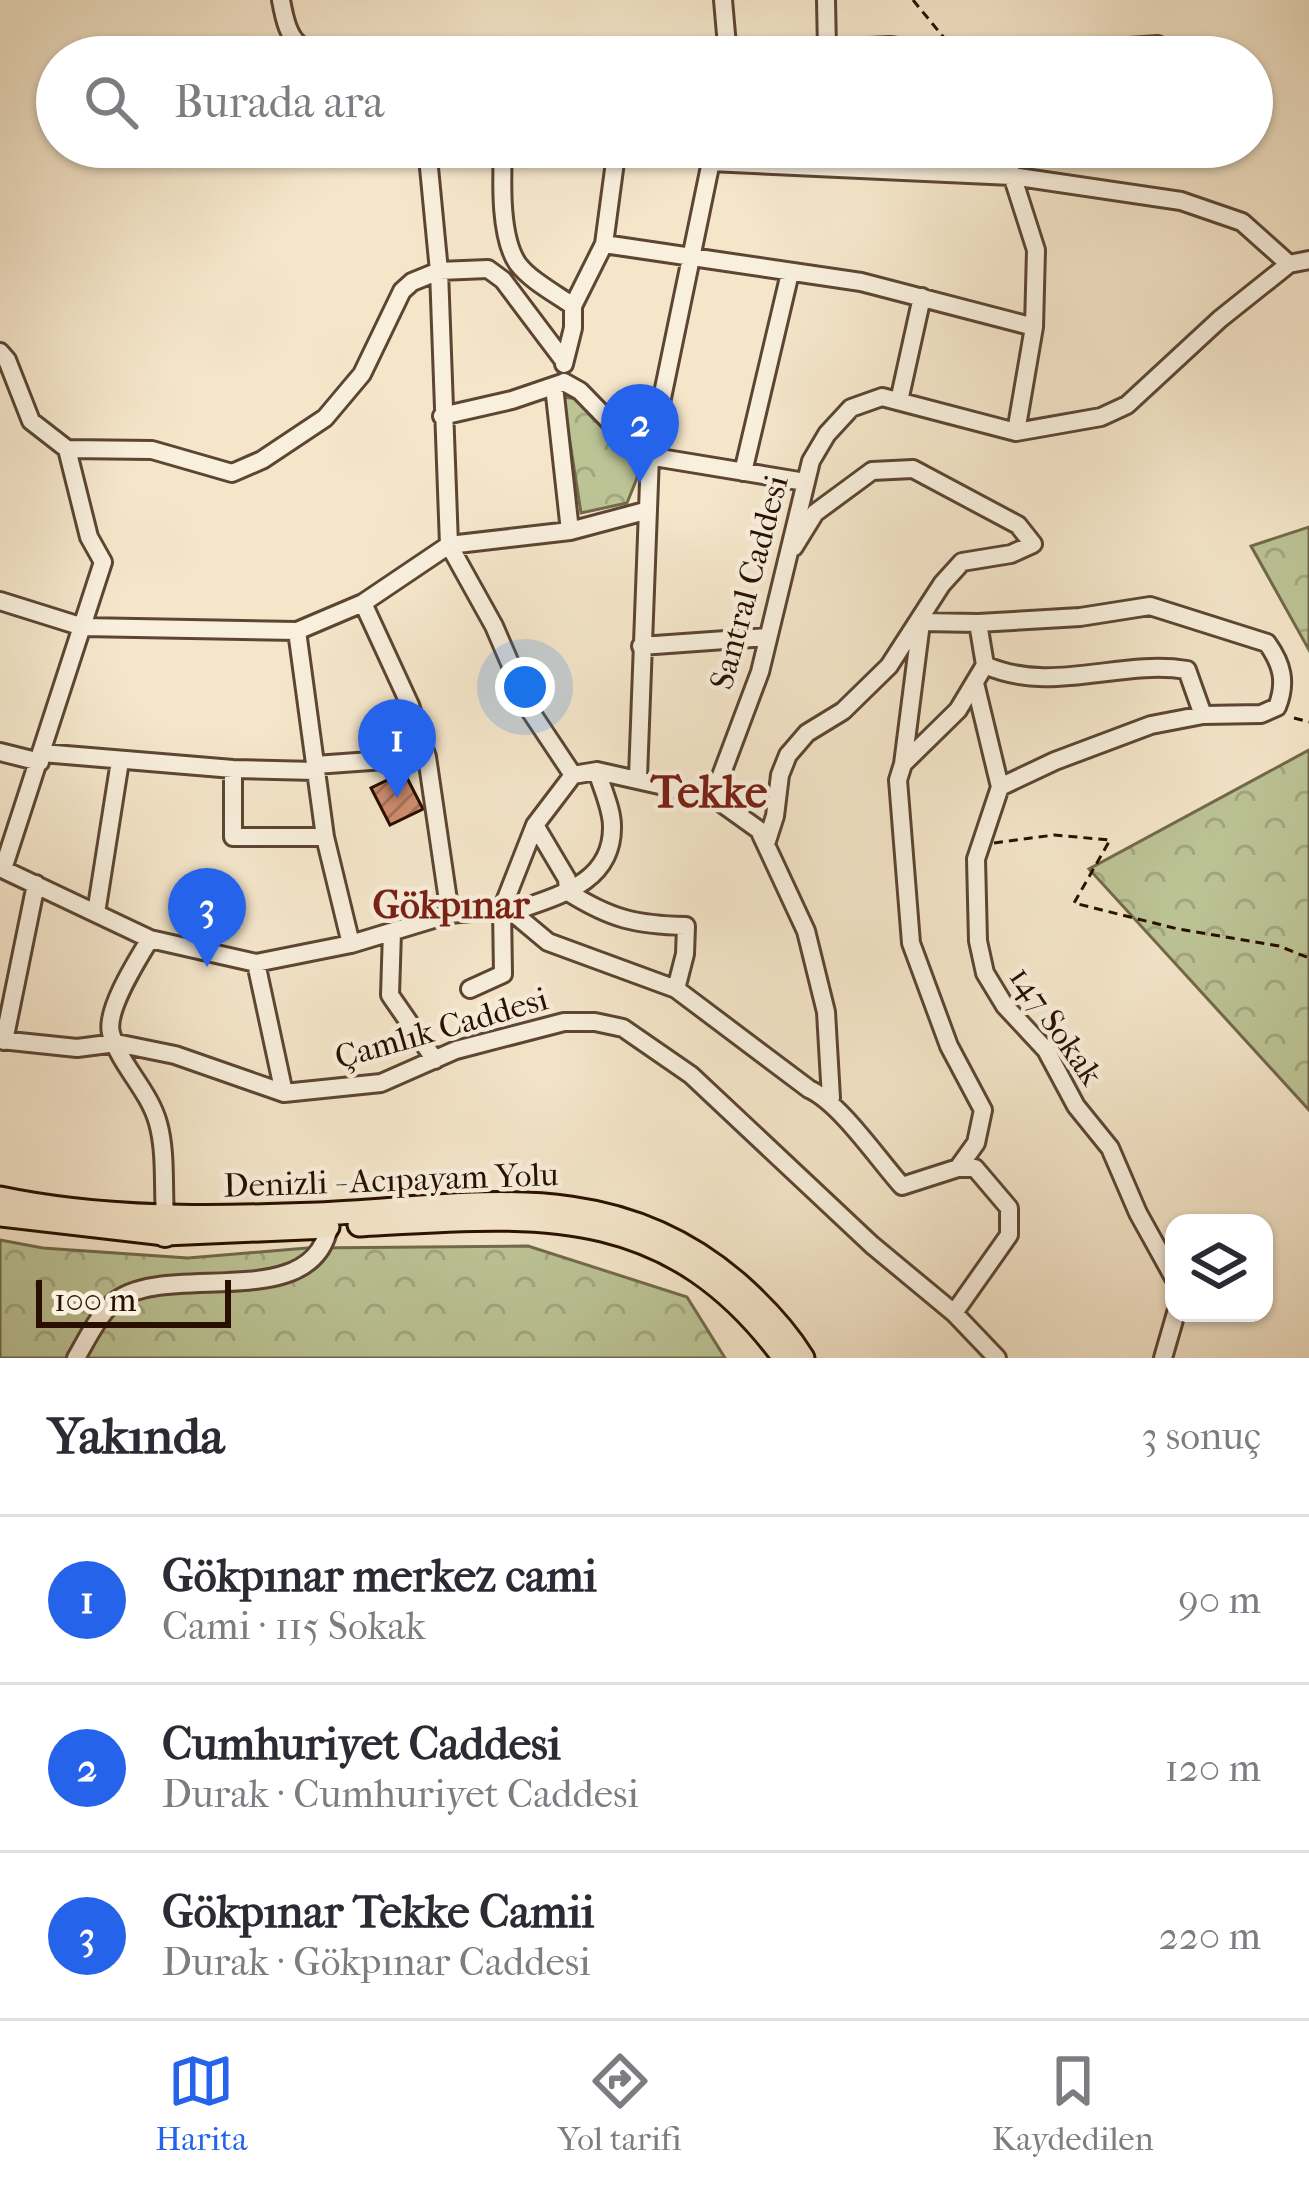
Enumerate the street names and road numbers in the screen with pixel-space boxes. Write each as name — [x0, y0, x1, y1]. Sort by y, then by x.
street label: Santral Caddesi — [702, 471, 797, 694]
street label: 147 Sokak — [1001, 959, 1111, 1094]
street label: Çamlık Caddesi — [331, 979, 553, 1077]
street label: Denizli - Acıpayam Yolu — [223, 1155, 560, 1206]

